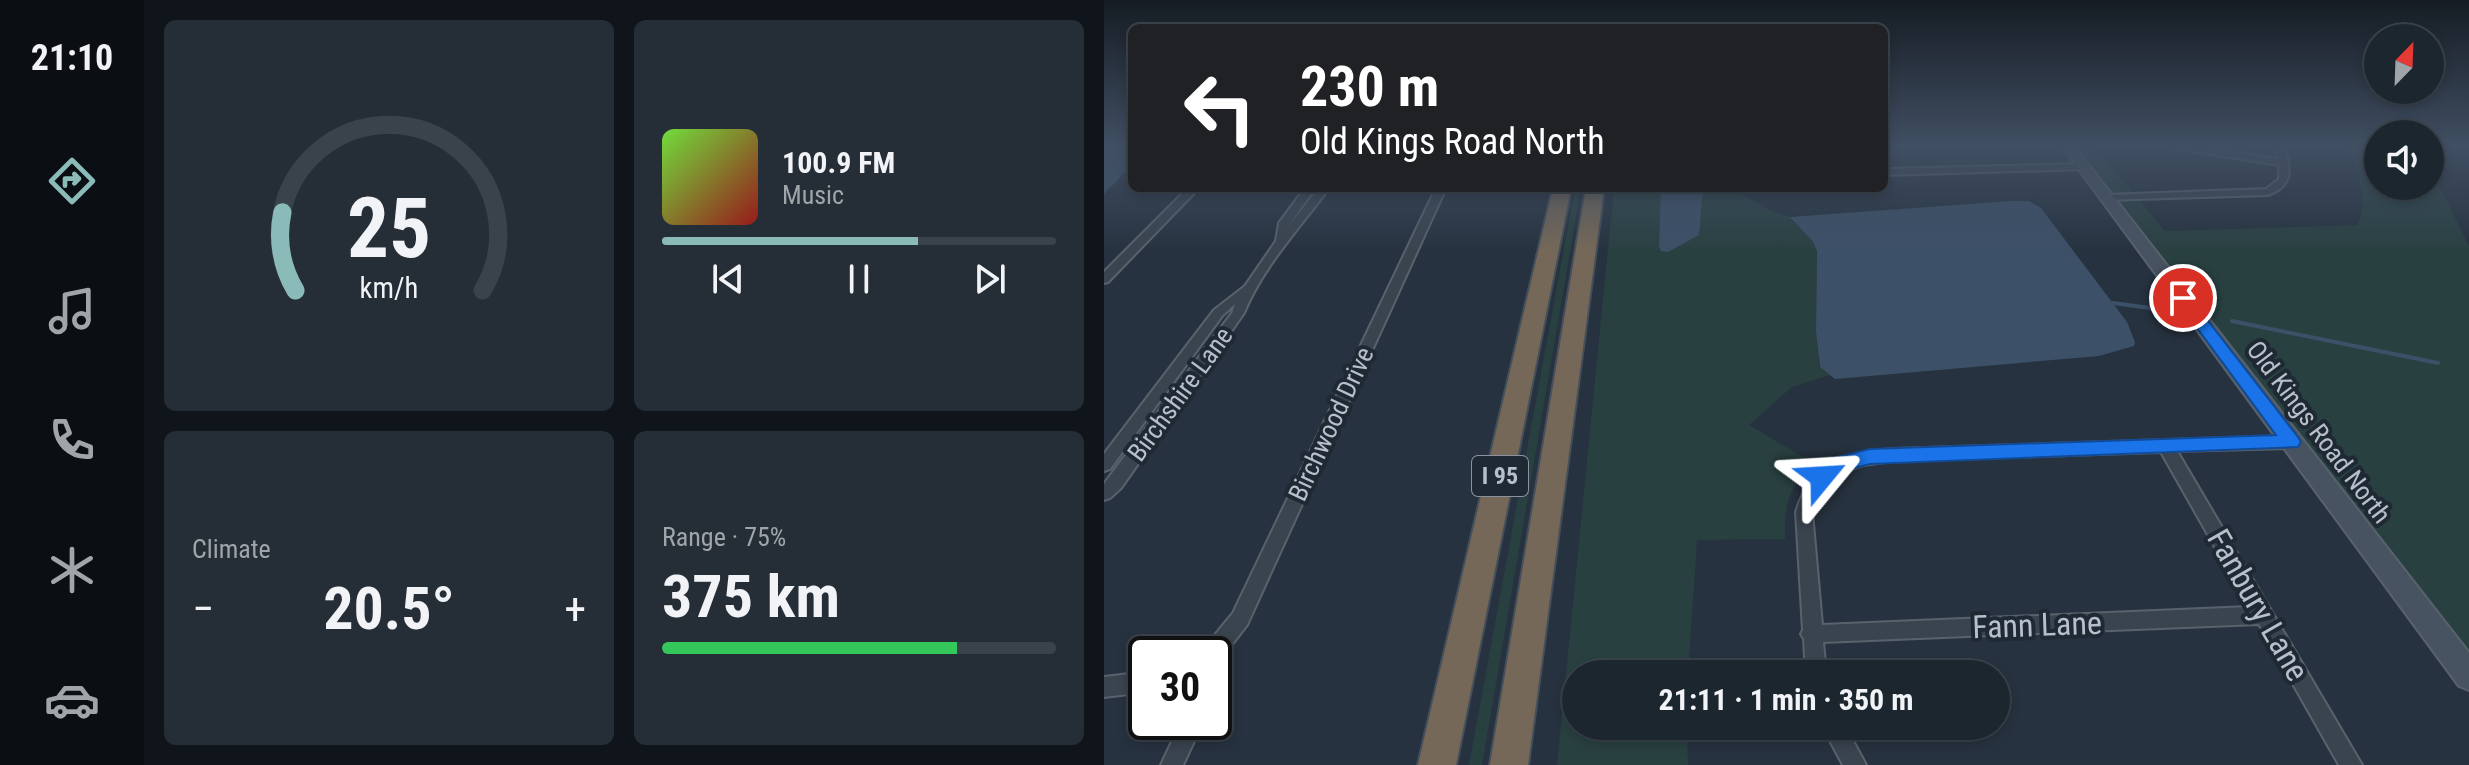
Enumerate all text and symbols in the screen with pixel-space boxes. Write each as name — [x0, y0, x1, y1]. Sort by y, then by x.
north arrow — [2364, 24, 2444, 104]
map controls — [2364, 24, 2444, 200]
text: 21:10 — [31, 37, 113, 79]
text: 230 m — [1300, 54, 1439, 120]
icon: left — [1168, 56, 1272, 160]
button: sound — [2364, 120, 2444, 200]
text: Old Kings Road North — [1300, 121, 1605, 163]
text: 100.9 FM — [782, 145, 895, 180]
icon: directions — [44, 153, 100, 209]
text: 25 — [347, 180, 431, 277]
text: Music — [782, 180, 844, 210]
icon: previous — [706, 257, 750, 301]
icon: pause — [837, 257, 881, 301]
icon: next — [968, 257, 1012, 301]
pin — [2149, 264, 2217, 332]
text: km/h — [360, 271, 418, 305]
icon: arrive — [2161, 276, 2205, 320]
icon: music — [44, 283, 100, 339]
street label: Birchshire Lane — [1121, 321, 1239, 467]
street label: Old Kings Road North — [2241, 335, 2397, 529]
street label: Birchwood Drive — [1282, 342, 1380, 506]
icon: phone — [44, 412, 100, 468]
position arrow — [1780, 435, 1864, 519]
road number: I 95 — [1472, 456, 1528, 496]
text: Range · 75% — [662, 522, 786, 552]
street label: Fanbury Lane — [2199, 522, 2317, 688]
text: Climate — [192, 534, 271, 564]
icon: climate — [44, 542, 100, 598]
text: 375 km — [662, 561, 840, 632]
text: 20.5° — [323, 573, 455, 644]
text: − — [192, 583, 214, 635]
text: + — [564, 583, 586, 635]
street label: Fann Lane — [1972, 604, 2102, 646]
speed limit sign: 30 — [1128, 636, 1232, 740]
icon: car — [44, 672, 100, 728]
text: 21:11 · 1 min · 350 m — [1659, 682, 1913, 717]

